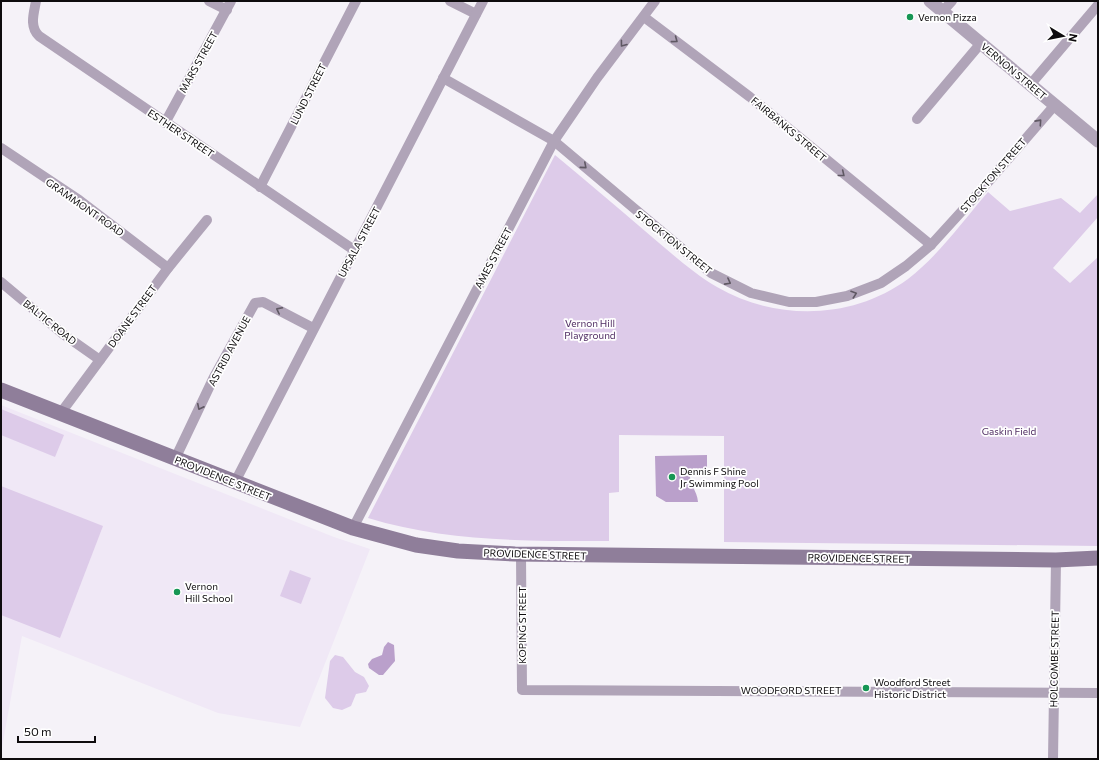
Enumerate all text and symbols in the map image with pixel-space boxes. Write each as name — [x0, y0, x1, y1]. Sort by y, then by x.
place label: Vernon Pizza — [918, 11, 977, 23]
marker: Vernon Pizza — [905, 12, 915, 22]
north arrow — [1043, 16, 1083, 56]
street label: MARS STREET — [176, 29, 220, 95]
text: N — [1066, 33, 1080, 43]
one-way arrow — [671, 35, 678, 42]
one-way arrow — [621, 39, 628, 46]
street label: VERNON STREET — [979, 40, 1050, 102]
street label: LUND STREET — [287, 61, 329, 127]
street label: FAIRBANKS STREET — [749, 94, 829, 164]
street label: ESTHER STREET — [146, 106, 217, 160]
one-way arrow — [1035, 119, 1042, 127]
street label: STOCKTON STREET — [957, 135, 1029, 215]
one-way arrow — [579, 162, 586, 169]
one-way arrow — [838, 169, 845, 176]
street label: GRAMMONT ROAD — [44, 176, 126, 238]
street label: UPSALA STREET — [335, 204, 383, 279]
street label: STOCKTON STREET — [634, 208, 715, 277]
street label: AMES STREET — [472, 225, 514, 291]
one-way arrow — [724, 278, 732, 285]
street label: DOANE STREET — [105, 282, 159, 350]
one-way arrow — [850, 290, 857, 299]
street label: BALTIC ROAD — [21, 297, 79, 347]
one-way arrow — [275, 307, 283, 315]
street label: ASTRID AVENUE — [205, 314, 253, 388]
park label: Vernon Hill Playground — [564, 317, 616, 341]
one-way arrow — [197, 403, 205, 410]
park label: Gaskin Field — [982, 425, 1037, 437]
street label: PROVIDENCE STREET — [173, 453, 274, 503]
place label: Dennis F Shine Jr Swimming Pool — [680, 465, 759, 489]
marker: Dennis F Shine Jr Swimming Pool — [667, 472, 677, 482]
street label: PROVIDENCE STREET — [483, 546, 587, 562]
street label: PROVIDENCE STREET — [807, 551, 911, 565]
place label: Vernon Hill School — [185, 580, 233, 604]
street label: KOPING STREET — [516, 586, 528, 664]
marker: Vernon Hill School — [172, 587, 182, 597]
street label: HOLCOMBE STREET — [1047, 610, 1061, 708]
place label: Woodford Street Historic District — [874, 676, 951, 700]
marker: Woodford Street Historic District — [861, 683, 871, 693]
street label: WOODFORD STREET — [741, 684, 842, 696]
scale bar — [18, 718, 95, 744]
text: 50 m — [24, 724, 52, 738]

